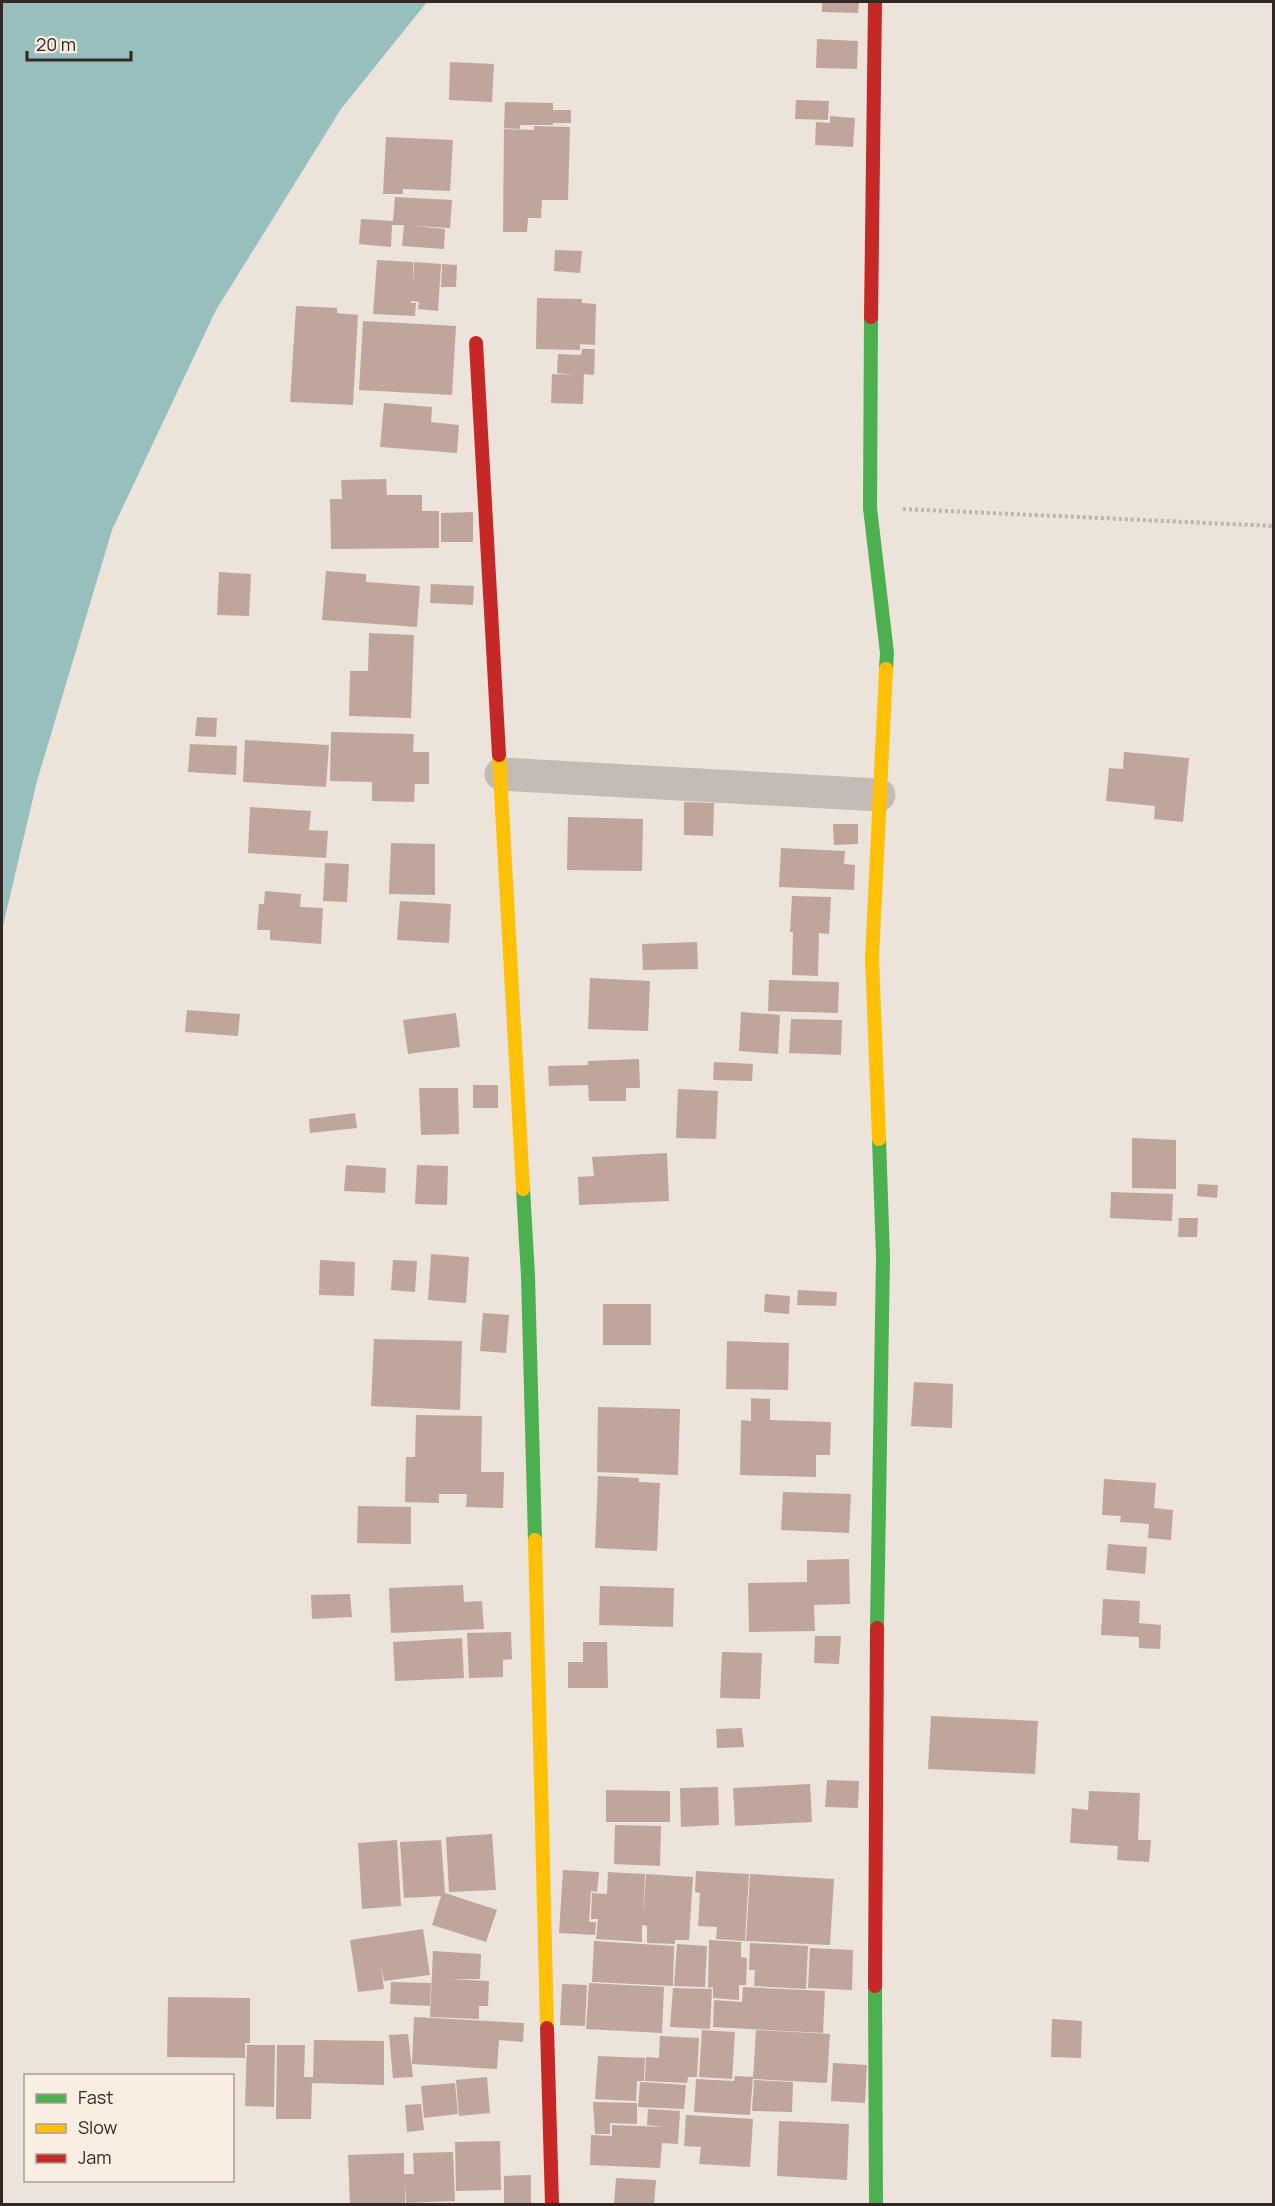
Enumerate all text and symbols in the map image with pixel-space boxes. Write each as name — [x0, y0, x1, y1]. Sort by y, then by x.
scale bar — [27, 24, 130, 62]
text: 20 m — [36, 32, 76, 56]
legend — [24, 2074, 234, 2182]
text: Fast — [78, 2085, 113, 2109]
text: Slow — [78, 2115, 118, 2139]
text: Jam — [78, 2145, 112, 2169]

